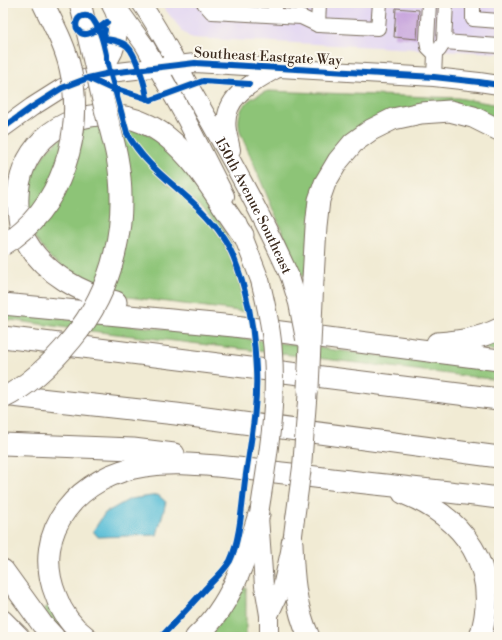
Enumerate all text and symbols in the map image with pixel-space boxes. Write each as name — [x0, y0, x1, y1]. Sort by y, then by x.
street label: Southeast Eastgate Way — [193, 44, 343, 70]
street label: 150th Avenue Southeast — [211, 134, 295, 277]

